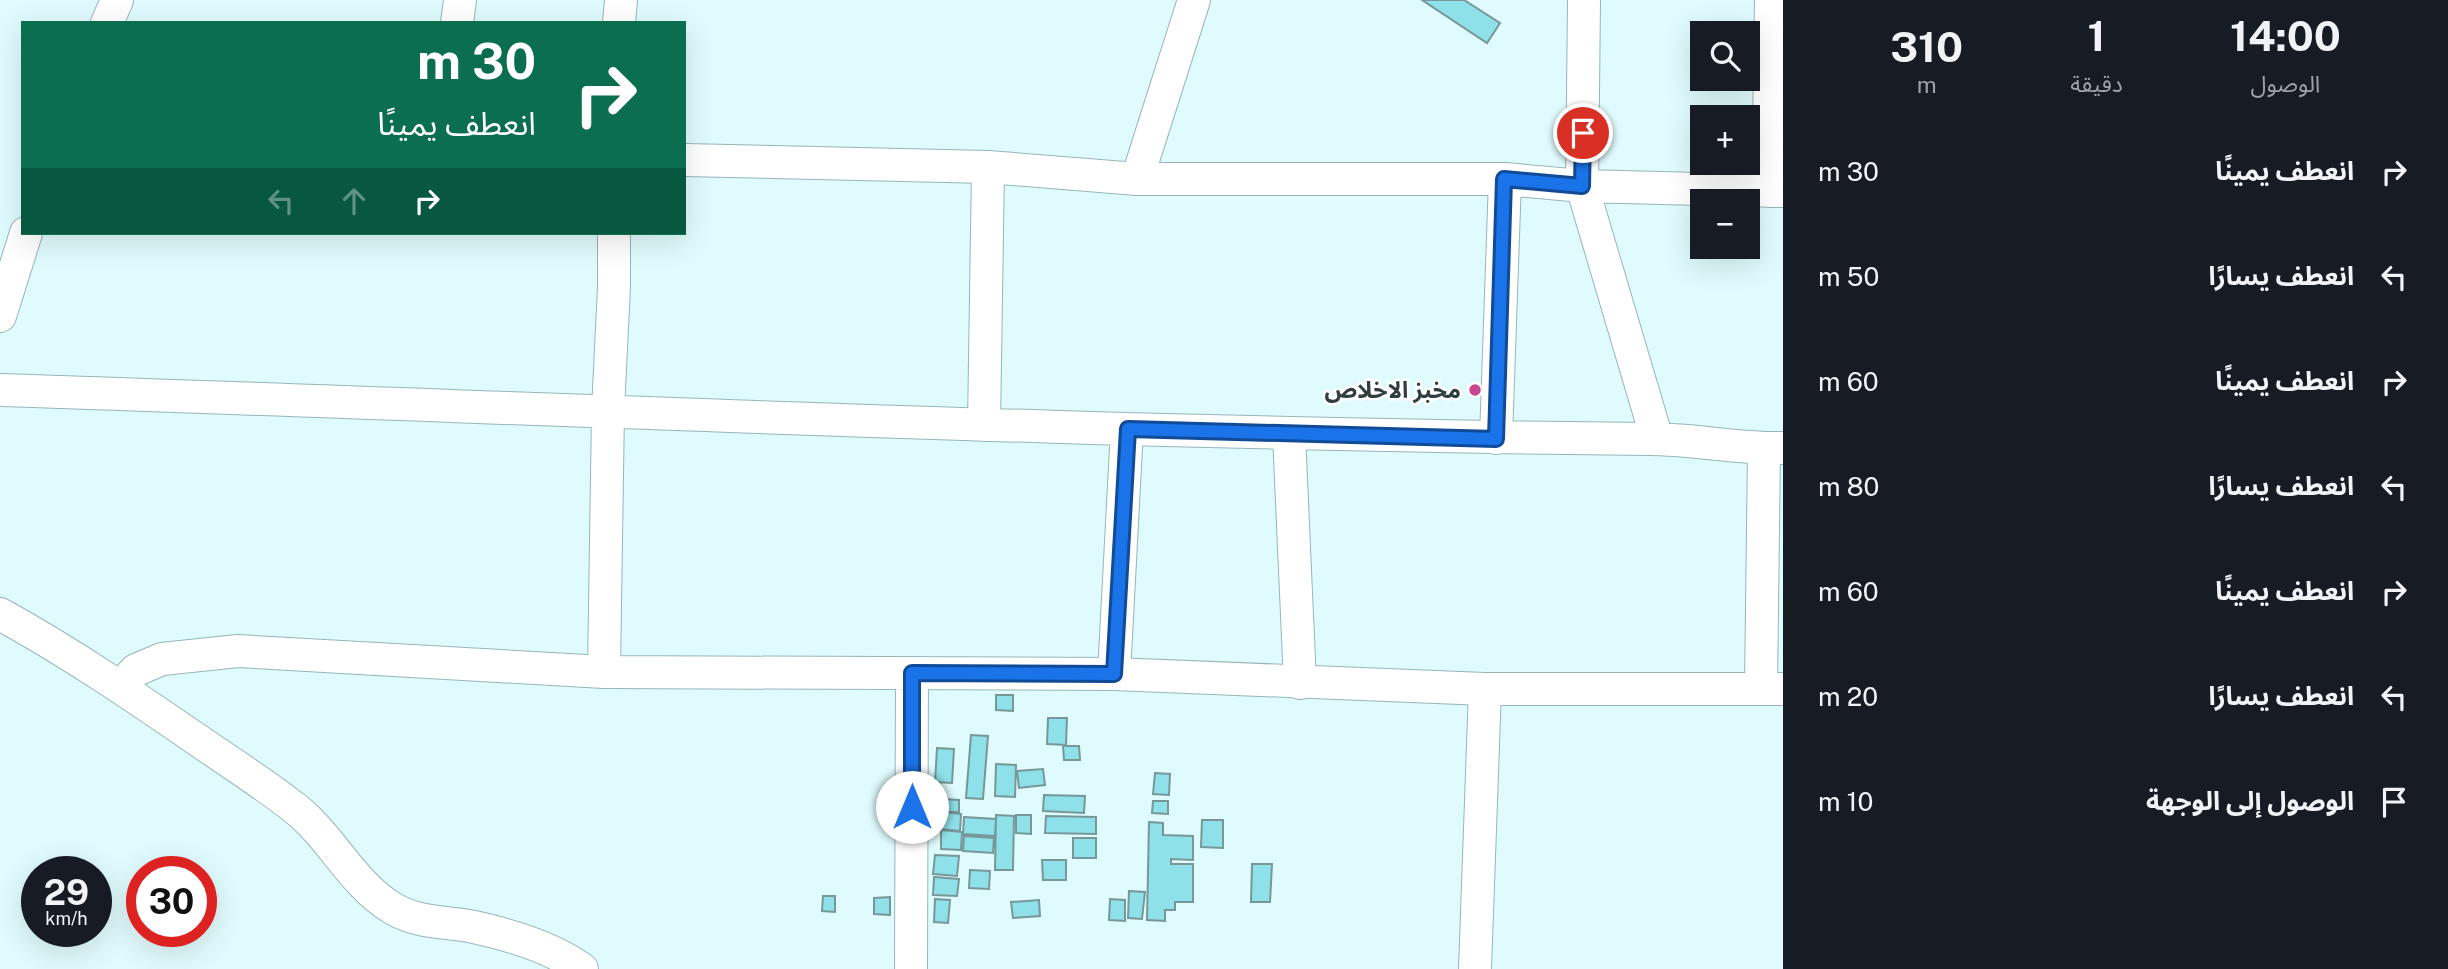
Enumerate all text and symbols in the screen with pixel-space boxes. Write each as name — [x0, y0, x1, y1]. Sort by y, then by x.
text: 1 — [2088, 11, 2106, 60]
text: 14:00 — [2230, 11, 2341, 60]
map controls — [1690, 21, 1760, 259]
button: search — [1690, 21, 1760, 91]
text: 310 — [1890, 22, 1963, 71]
text: 30 m — [417, 32, 536, 90]
icon: right — [560, 49, 651, 140]
text: دقيقة — [2070, 70, 2123, 97]
text: الوصول — [2250, 70, 2320, 97]
text: m — [1917, 71, 1937, 98]
pin — [1553, 103, 1613, 163]
text: انعطف يمينًا — [377, 105, 536, 142]
button: + — [1690, 105, 1760, 175]
icon: arrive — [1564, 114, 1602, 152]
icon: right — [2375, 153, 2413, 191]
text: انعطف يمينًا — [2215, 155, 2354, 186]
text: 30 m — [1818, 156, 1879, 187]
icon: left — [262, 182, 300, 220]
icon: ahead — [335, 182, 373, 220]
icon: right — [408, 182, 446, 220]
button: − — [1690, 189, 1760, 259]
icon: left — [2375, 258, 2413, 296]
text: انعطف يسارًا — [2208, 260, 2354, 291]
text: 50 m — [1818, 261, 1879, 292]
icon: right — [2375, 363, 2413, 401]
text: انعطف يمينًا — [2215, 365, 2354, 396]
text: 60 m — [1818, 366, 1879, 397]
place label: مخبز الاخلاص — [1325, 376, 1461, 404]
marker: مخبز الاخلاص — [1467, 382, 1483, 398]
icon: left — [2375, 468, 2413, 506]
text: انعطف يسارًا — [2208, 470, 2354, 501]
text: 80 m — [1818, 471, 1879, 502]
icon: right — [2375, 573, 2413, 611]
text: انعطف يمينًا — [2215, 575, 2354, 606]
text: 60 m — [1818, 576, 1879, 607]
icon: left — [2375, 678, 2413, 716]
text: انعطف يسارًا — [2208, 680, 2354, 711]
text: 20 m — [1818, 681, 1878, 712]
position arrow — [875, 770, 949, 844]
icon: arrive — [2375, 783, 2413, 821]
text: الوصول إلى الوجهة — [2146, 785, 2354, 816]
text: 10 m — [1818, 786, 1873, 817]
speed limit sign: 30 — [126, 856, 217, 947]
text: 29 — [44, 872, 89, 913]
text: km/h — [45, 908, 88, 929]

